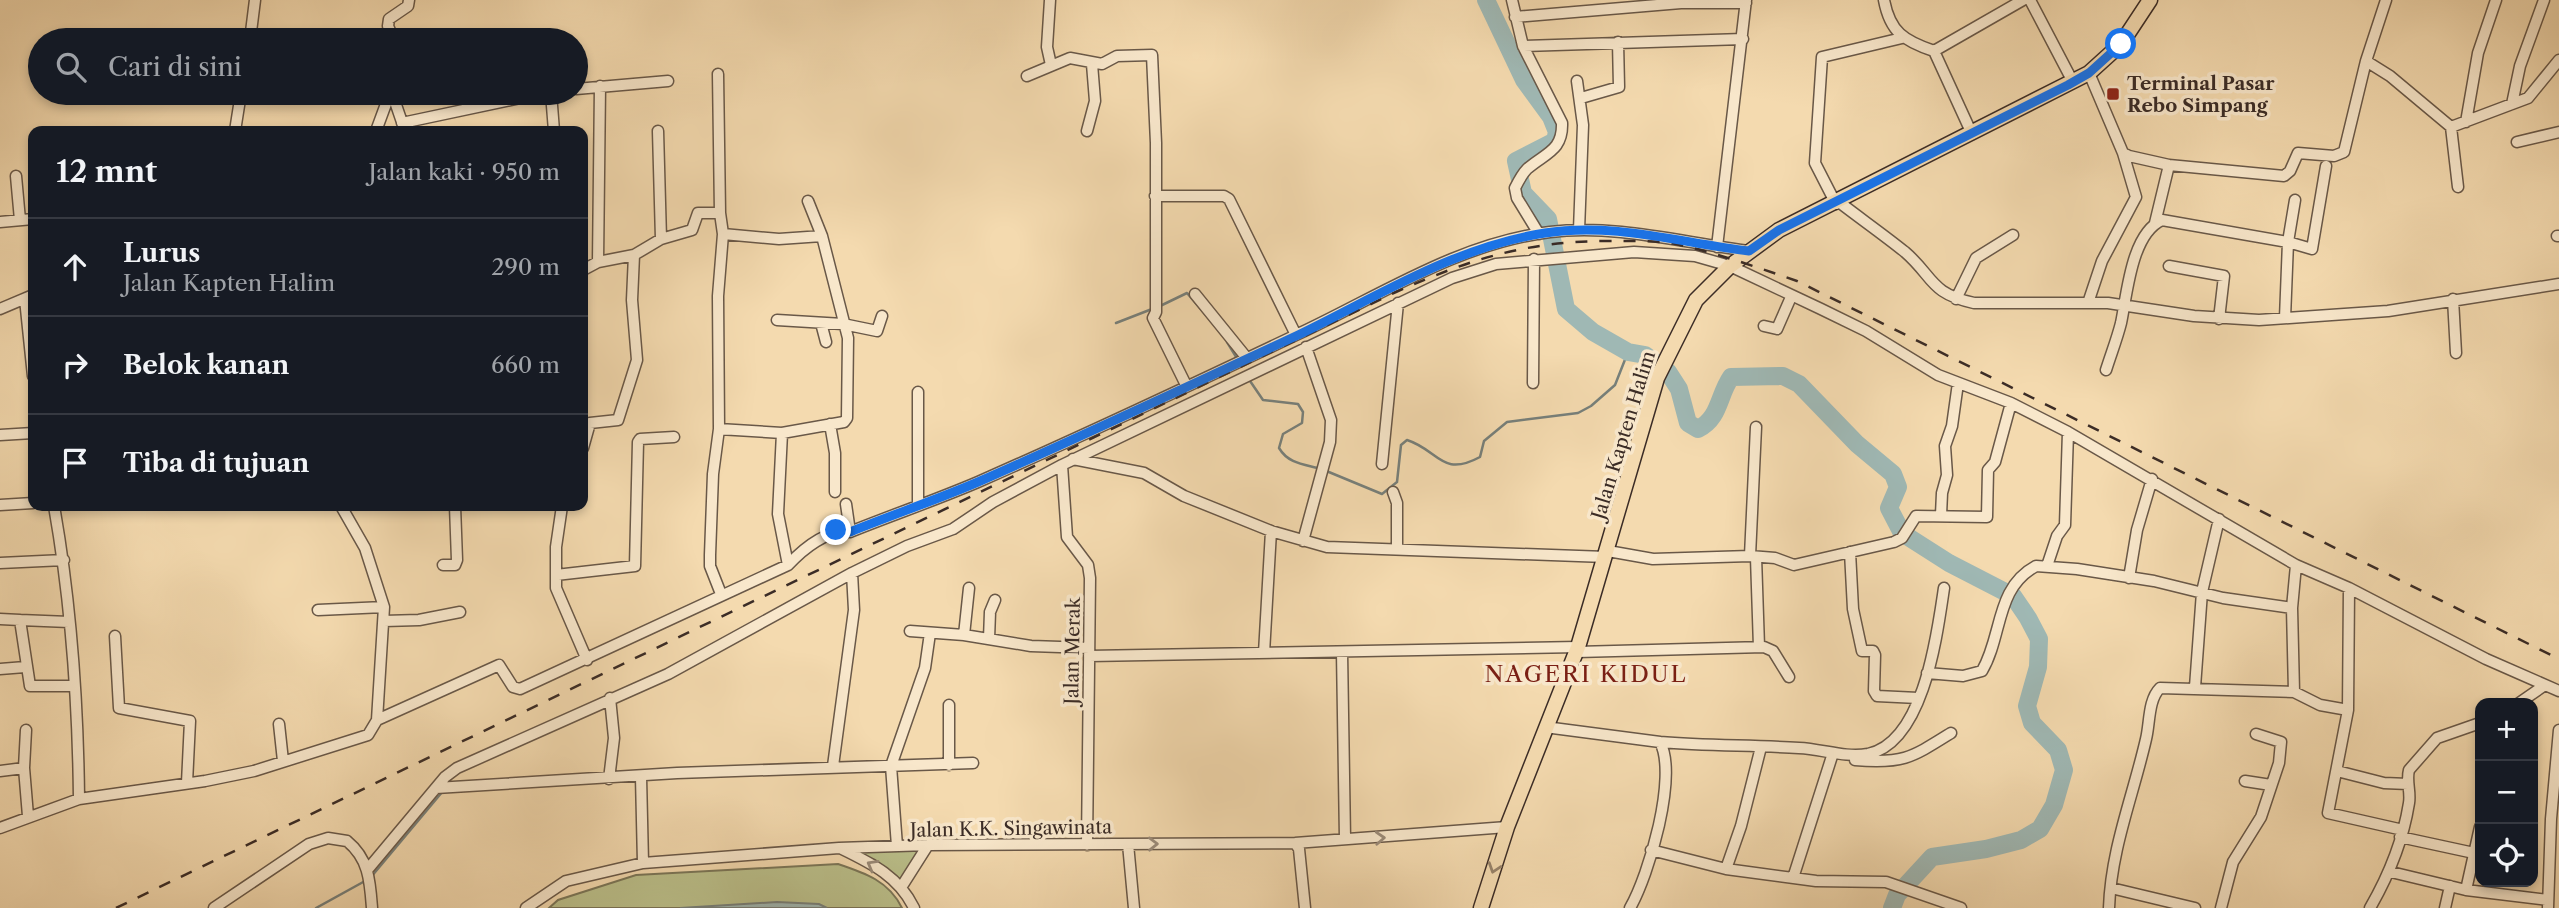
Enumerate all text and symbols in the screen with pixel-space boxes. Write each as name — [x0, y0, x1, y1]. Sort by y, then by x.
search box — [28, 28, 588, 105]
route start — [2105, 28, 2136, 59]
icon: search — [52, 48, 90, 86]
text: Cari di sini — [108, 51, 242, 83]
place label: Terminal Pasar Rebo Simpang — [2127, 72, 2275, 117]
marker: Terminal Pasar Rebo Simpang — [2105, 86, 2121, 102]
text: 12 mnt — [56, 153, 157, 190]
text: Jalan kaki · 950 m — [368, 158, 560, 186]
text: Lurus — [123, 237, 200, 269]
icon: ahead — [56, 248, 94, 286]
text: 290 m — [491, 253, 560, 281]
text: Jalan Kapten Halim — [123, 269, 335, 297]
icon: right — [56, 346, 94, 384]
street label: Jalan Kapten Halim — [1586, 348, 1660, 525]
text: Belok kanan — [123, 349, 289, 381]
text: 660 m — [491, 351, 560, 379]
icon: arrive — [56, 444, 94, 482]
text: Tiba di tujuan — [123, 447, 309, 479]
route end — [820, 514, 851, 545]
street label: Jalan Merak — [1060, 596, 1085, 708]
district label: NAGERI KIDUL — [1484, 660, 1688, 688]
map controls — [2475, 698, 2538, 887]
button: + — [2475, 698, 2538, 761]
button: − — [2475, 761, 2538, 824]
street label: Jalan K.K. Singawinata — [907, 815, 1112, 842]
button: locate — [2475, 824, 2538, 887]
one-way arrow — [1375, 831, 1386, 846]
one-way arrow — [1148, 836, 1158, 852]
one-way arrow — [867, 859, 879, 873]
one-way arrow — [1488, 861, 1502, 873]

